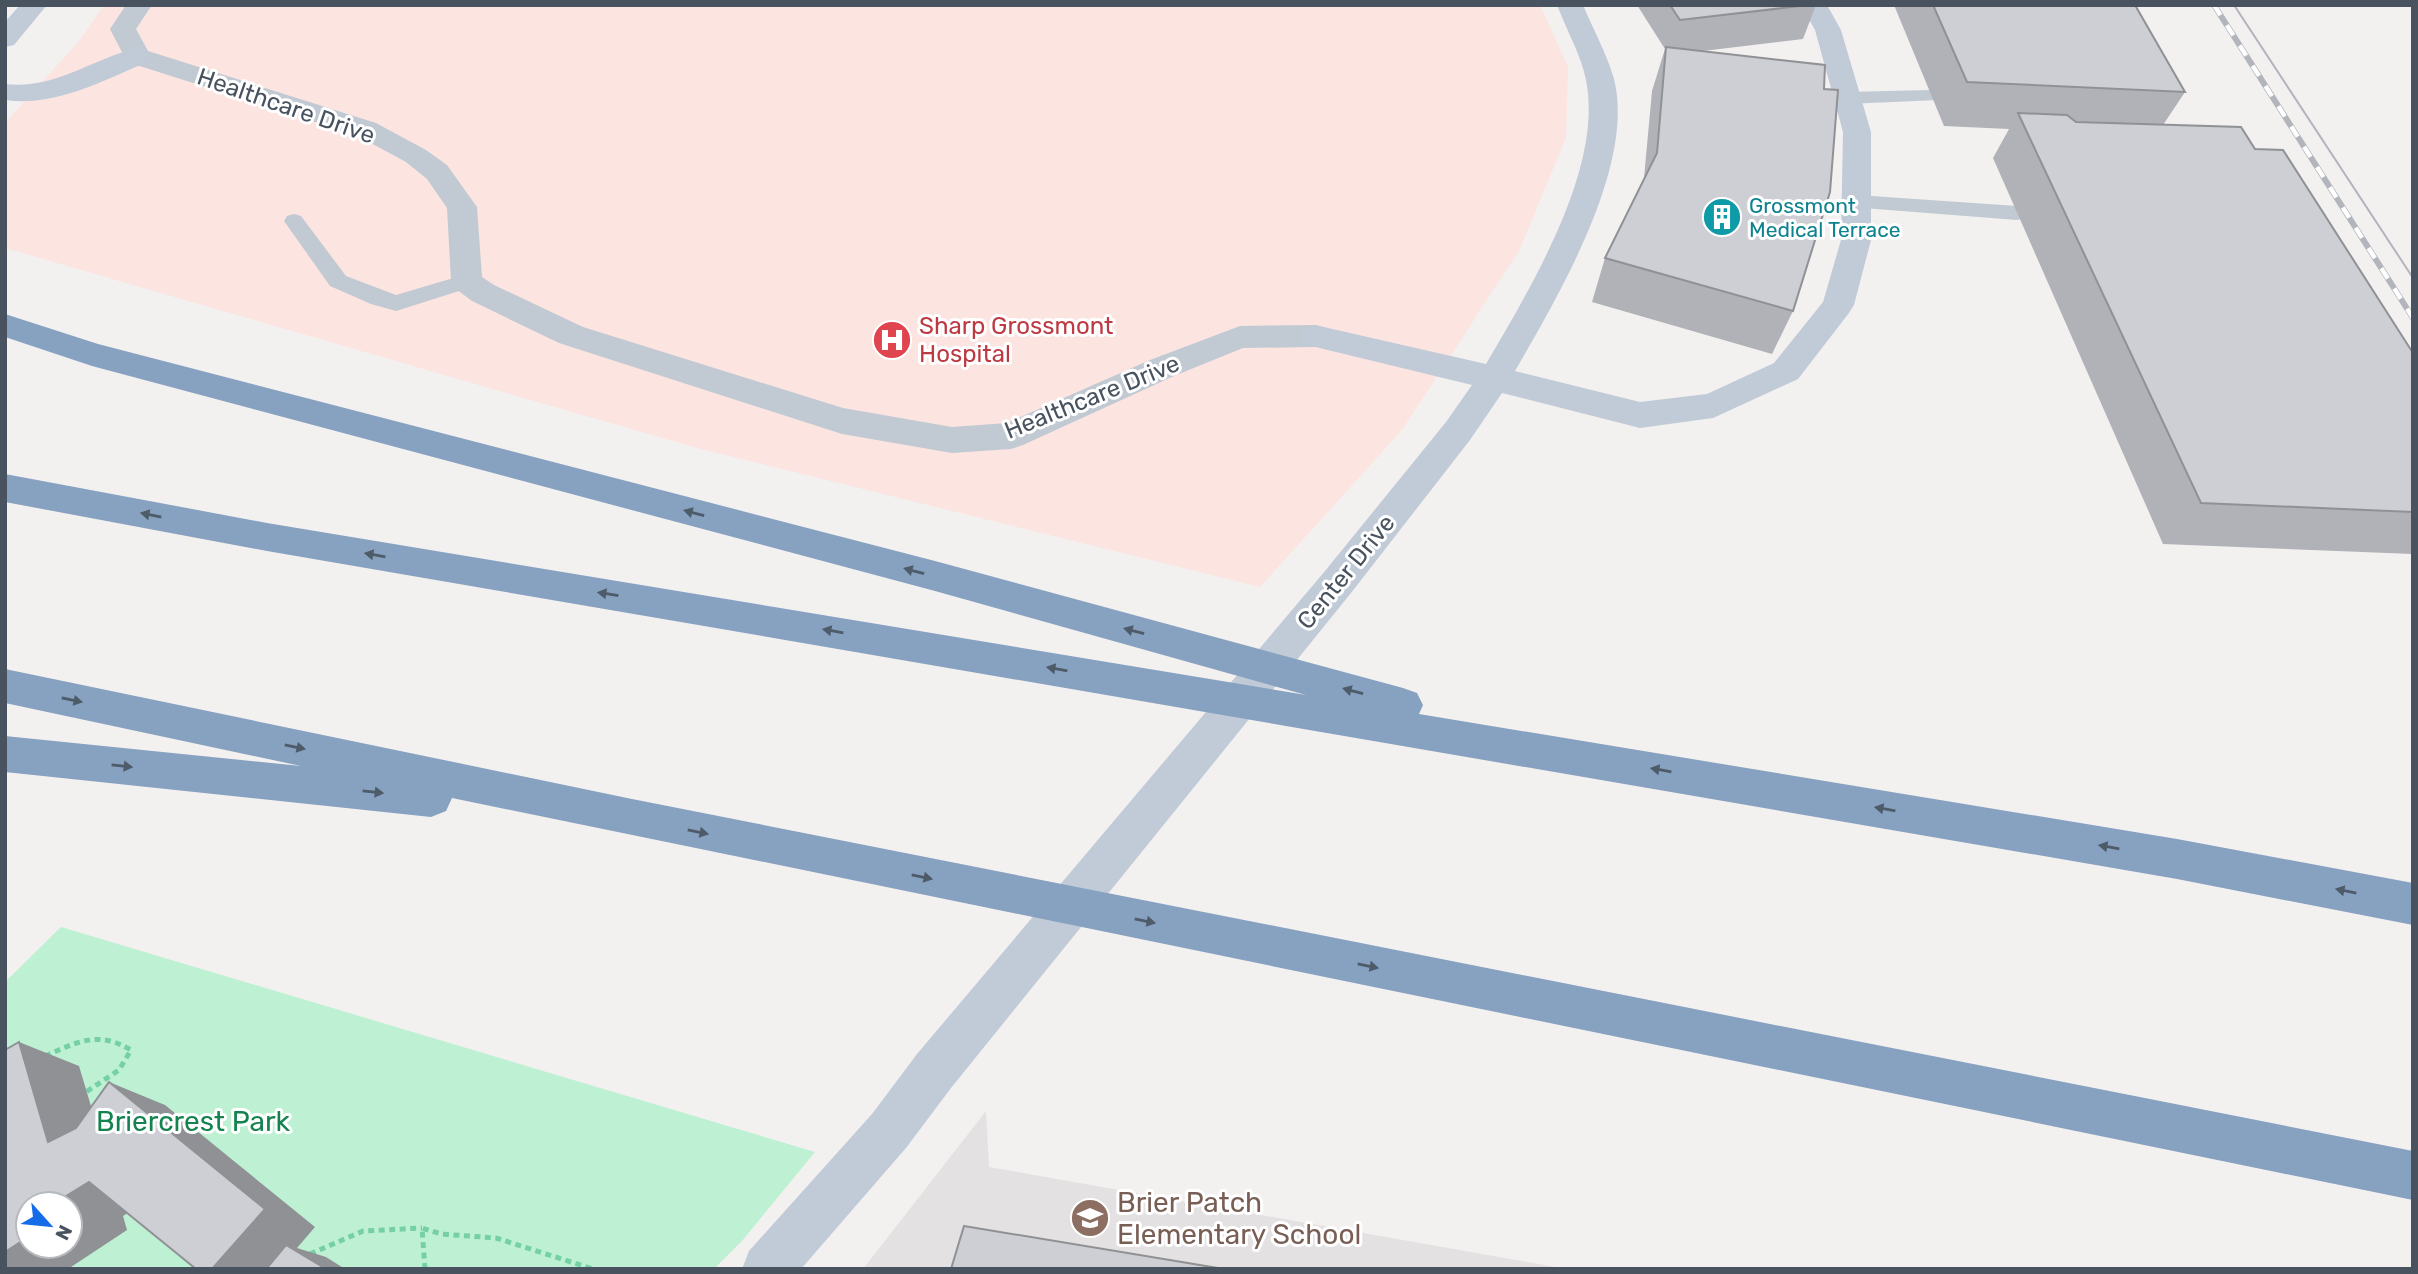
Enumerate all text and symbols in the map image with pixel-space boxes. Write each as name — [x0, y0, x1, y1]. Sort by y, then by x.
street label: Healthcare Drive — [193, 62, 379, 150]
place label: Grossmont Medical Terrace — [1749, 193, 1901, 242]
building icon: Grossmont Medical Terrace — [1701, 196, 1743, 238]
place label: Sharp Grossmont Hospital — [919, 312, 1113, 368]
hospital icon: Sharp Grossmont Hospital — [871, 319, 913, 361]
street label: Healthcare Drive — [1000, 349, 1184, 445]
one-way arrow — [683, 507, 705, 518]
one-way arrow — [140, 509, 162, 520]
street label: Center Drive — [1291, 509, 1401, 635]
one-way arrow — [364, 549, 386, 560]
one-way arrow — [903, 565, 924, 575]
one-way arrow — [597, 588, 619, 599]
one-way arrow — [822, 625, 844, 636]
one-way arrow — [1123, 625, 1144, 635]
one-way arrow — [1046, 663, 1068, 674]
one-way arrow — [1342, 685, 1364, 696]
one-way arrow — [61, 695, 83, 706]
one-way arrow — [284, 742, 306, 753]
one-way arrow — [111, 761, 133, 772]
one-way arrow — [1650, 764, 1672, 775]
one-way arrow — [362, 787, 384, 798]
one-way arrow — [1874, 803, 1896, 814]
one-way arrow — [687, 827, 709, 838]
one-way arrow — [2098, 841, 2120, 852]
one-way arrow — [911, 871, 933, 882]
one-way arrow — [2335, 885, 2357, 896]
one-way arrow — [1134, 916, 1156, 927]
one-way arrow — [1357, 961, 1379, 972]
park label: Briercrest Park — [96, 1105, 291, 1138]
place label: Brier Patch Elementary School — [1117, 1186, 1361, 1251]
north arrow — [14, 1190, 84, 1260]
school or university icon: Brier Patch Elementary School — [1069, 1197, 1111, 1239]
text: N — [50, 1221, 77, 1244]

